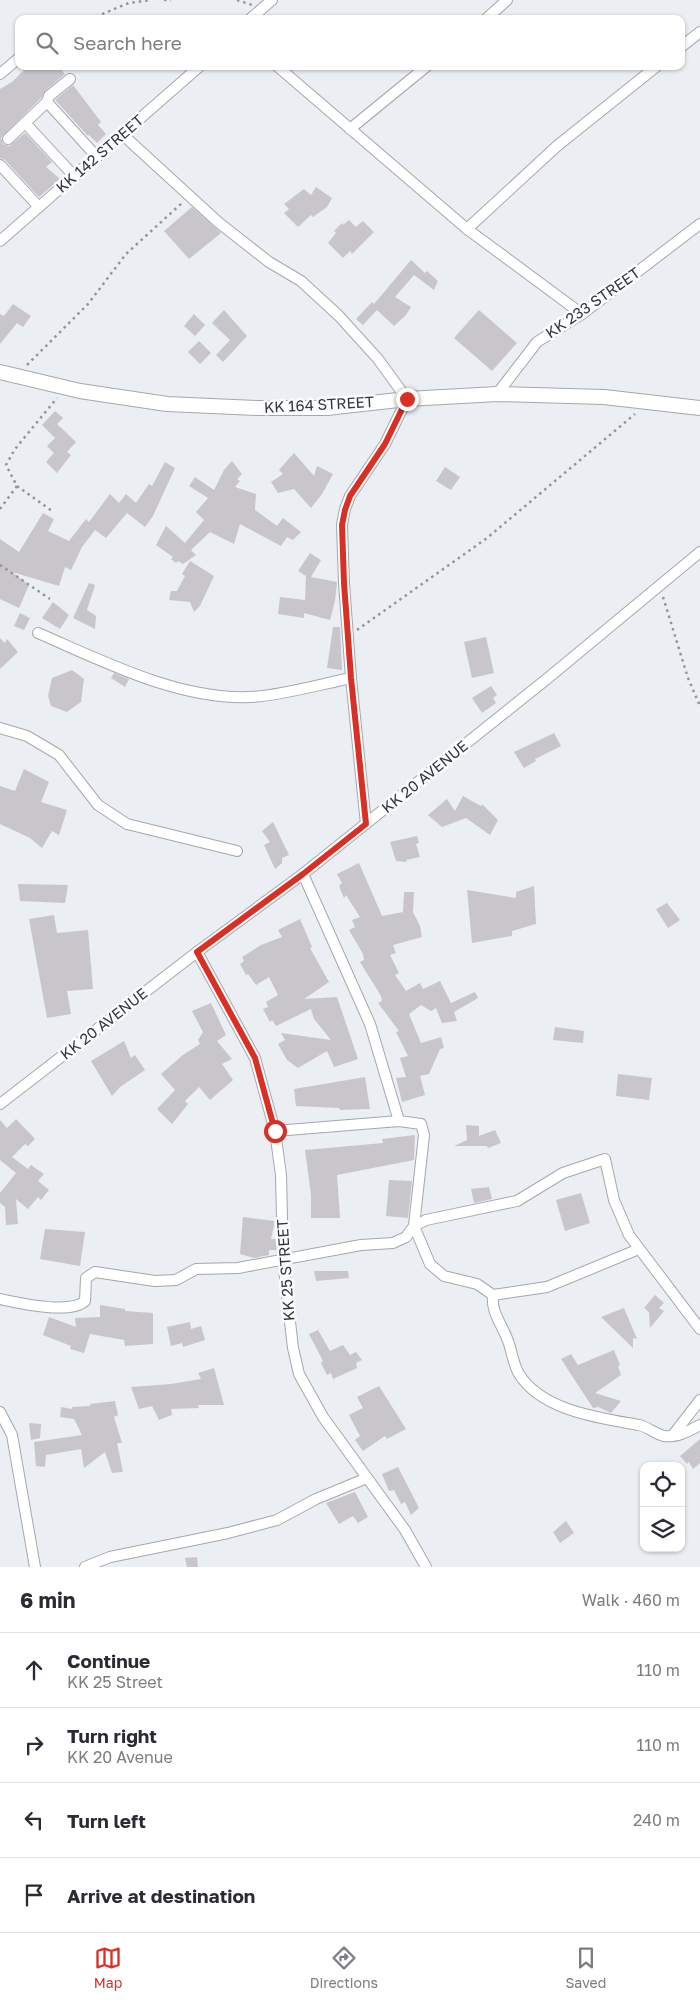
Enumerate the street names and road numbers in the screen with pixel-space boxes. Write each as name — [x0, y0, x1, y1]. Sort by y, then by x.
street label: KK 142 STREET — [52, 110, 147, 196]
street label: KK 233 STREET — [542, 263, 643, 341]
street label: KK 164 STREET — [263, 392, 375, 416]
street label: KK 20 AVENUE — [378, 736, 471, 816]
street label: KK 20 AVENUE — [56, 984, 151, 1063]
street label: KK 25 STREET — [272, 1218, 298, 1322]

